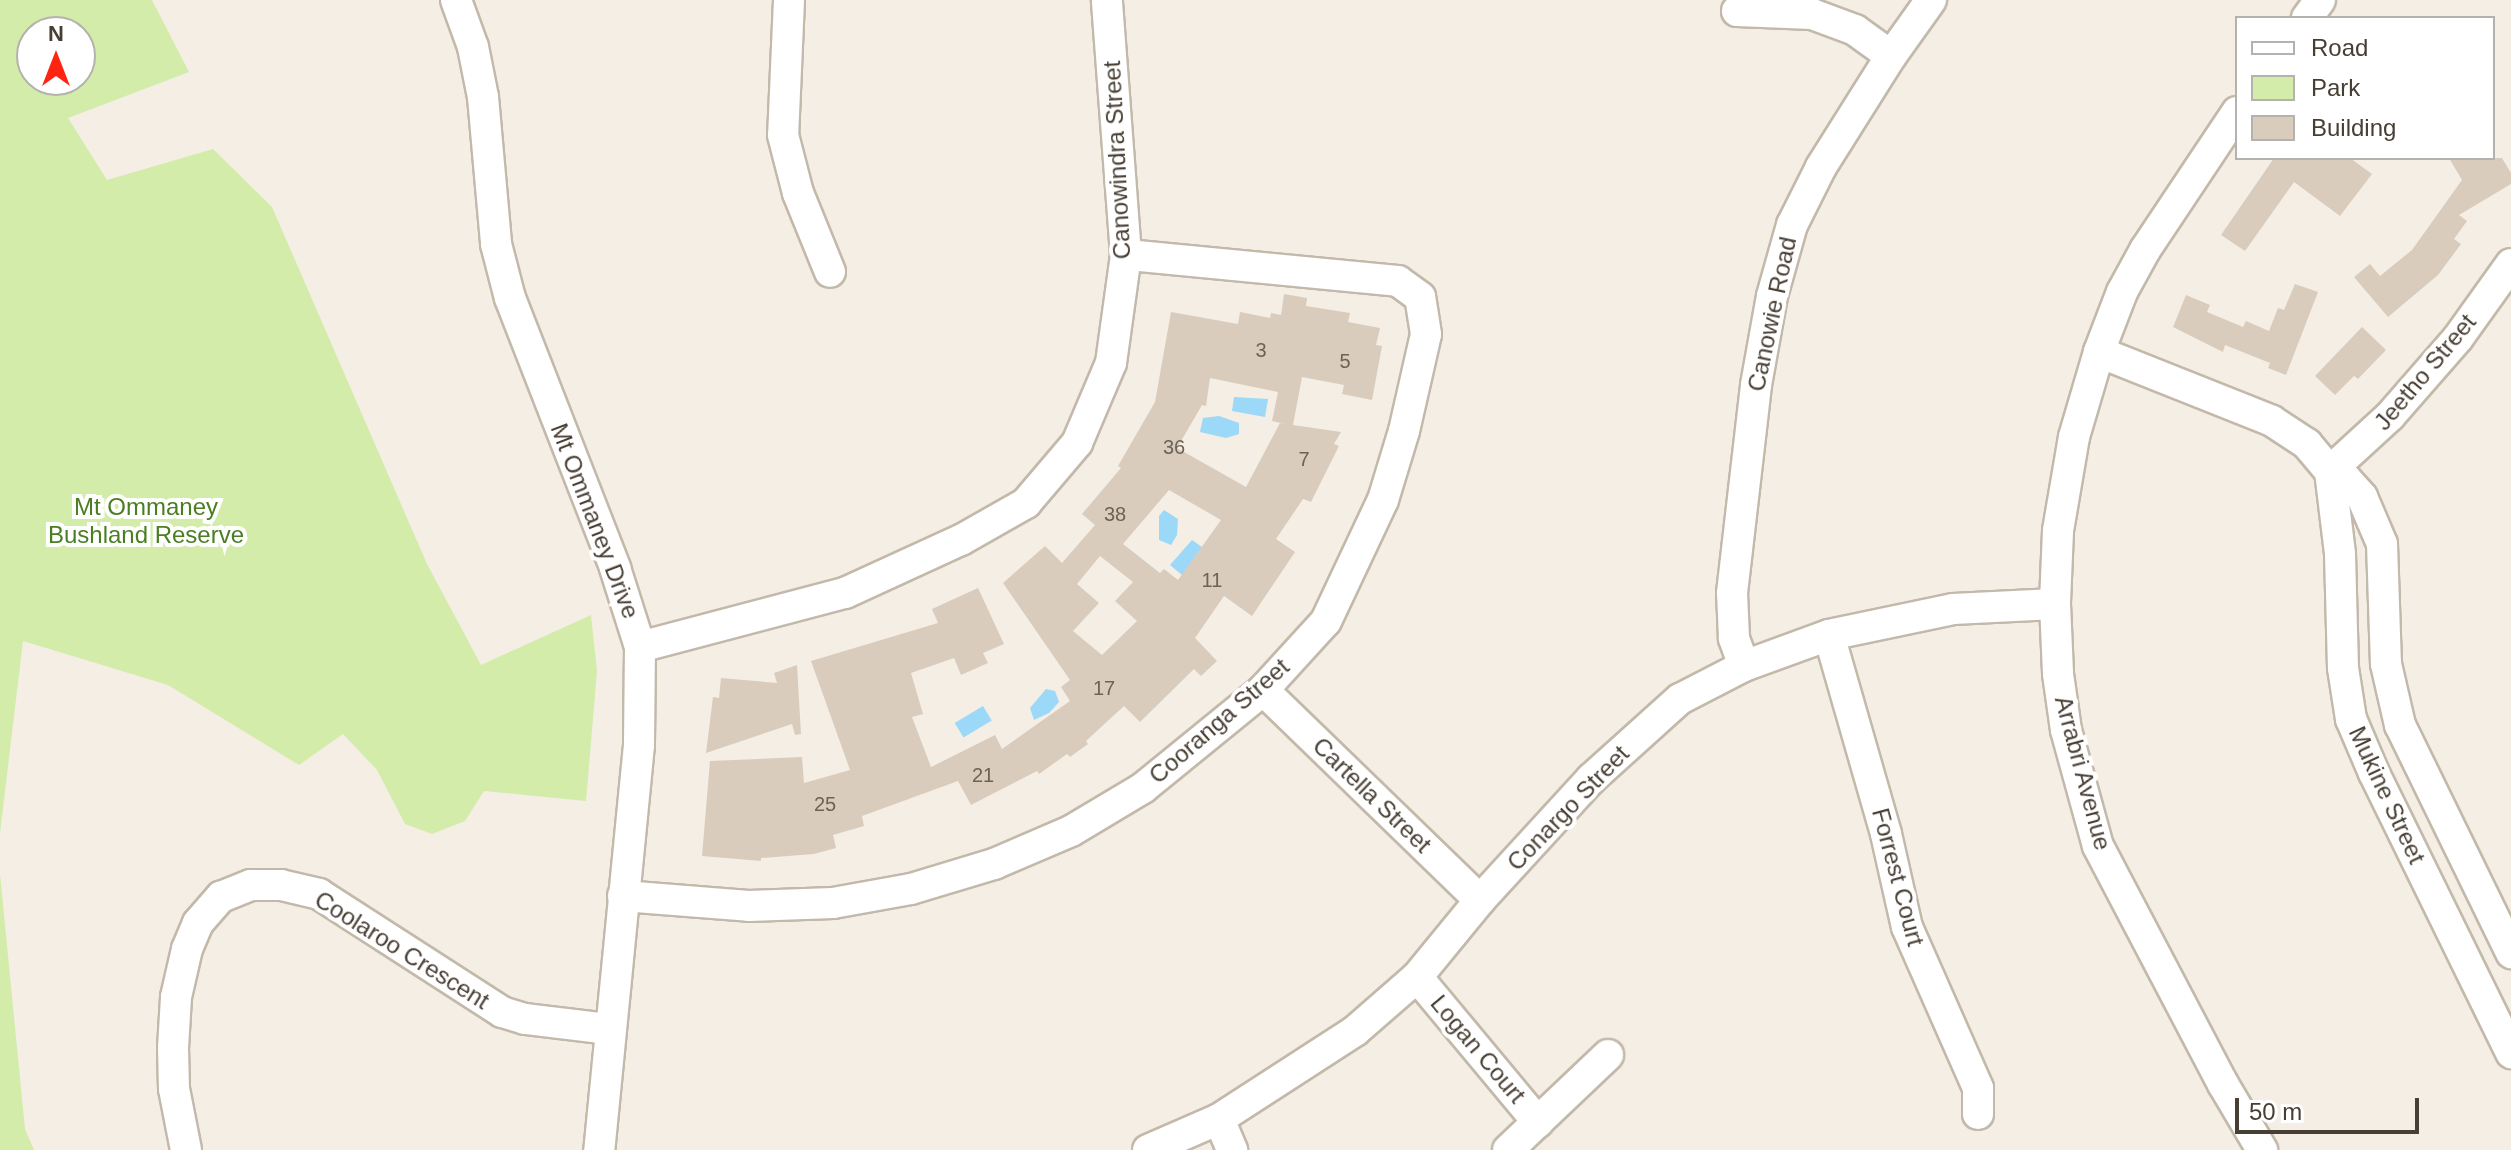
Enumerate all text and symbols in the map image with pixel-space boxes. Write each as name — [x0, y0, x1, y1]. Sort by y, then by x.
north arrow — [16, 16, 96, 96]
legend — [2235, 16, 2495, 160]
text: N — [48, 21, 64, 46]
text: Road — [2311, 34, 2368, 61]
street label: Canowindra Street — [1097, 60, 1137, 260]
text: Park — [2311, 74, 2360, 101]
text: Building — [2311, 114, 2396, 141]
street label: Canowie Road — [1742, 234, 1802, 394]
street label: Jeetho Street — [2368, 308, 2482, 436]
house number: 3 — [1255, 338, 1267, 362]
house number: 5 — [1339, 349, 1351, 373]
street label: Mt Ommaney Drive — [545, 419, 645, 623]
house number: 36 — [1163, 435, 1185, 459]
house number: 7 — [1298, 447, 1310, 471]
park label: Mt Ommaney Bushland Reserve — [48, 493, 244, 549]
house number: 38 — [1104, 502, 1126, 526]
house number: 11 — [1202, 568, 1222, 592]
street label: Cooranga Street — [1143, 652, 1295, 790]
house number: 17 — [1093, 676, 1115, 700]
street label: Arrabri Avenue — [2048, 692, 2118, 854]
street label: Mukine Street — [2343, 722, 2431, 868]
street label: Cartella Street — [1307, 731, 1437, 859]
street label: Conargo Street — [1501, 739, 1635, 877]
house number: 21 — [972, 763, 994, 787]
house number: 25 — [814, 792, 836, 816]
street label: Forrest Court — [1866, 805, 1930, 949]
street label: Coolaroo Crescent — [310, 885, 494, 1015]
street label: Logan Court — [1425, 989, 1531, 1109]
scale bar — [2239, 1082, 2423, 1132]
text: 50 m — [2249, 1098, 2302, 1125]

